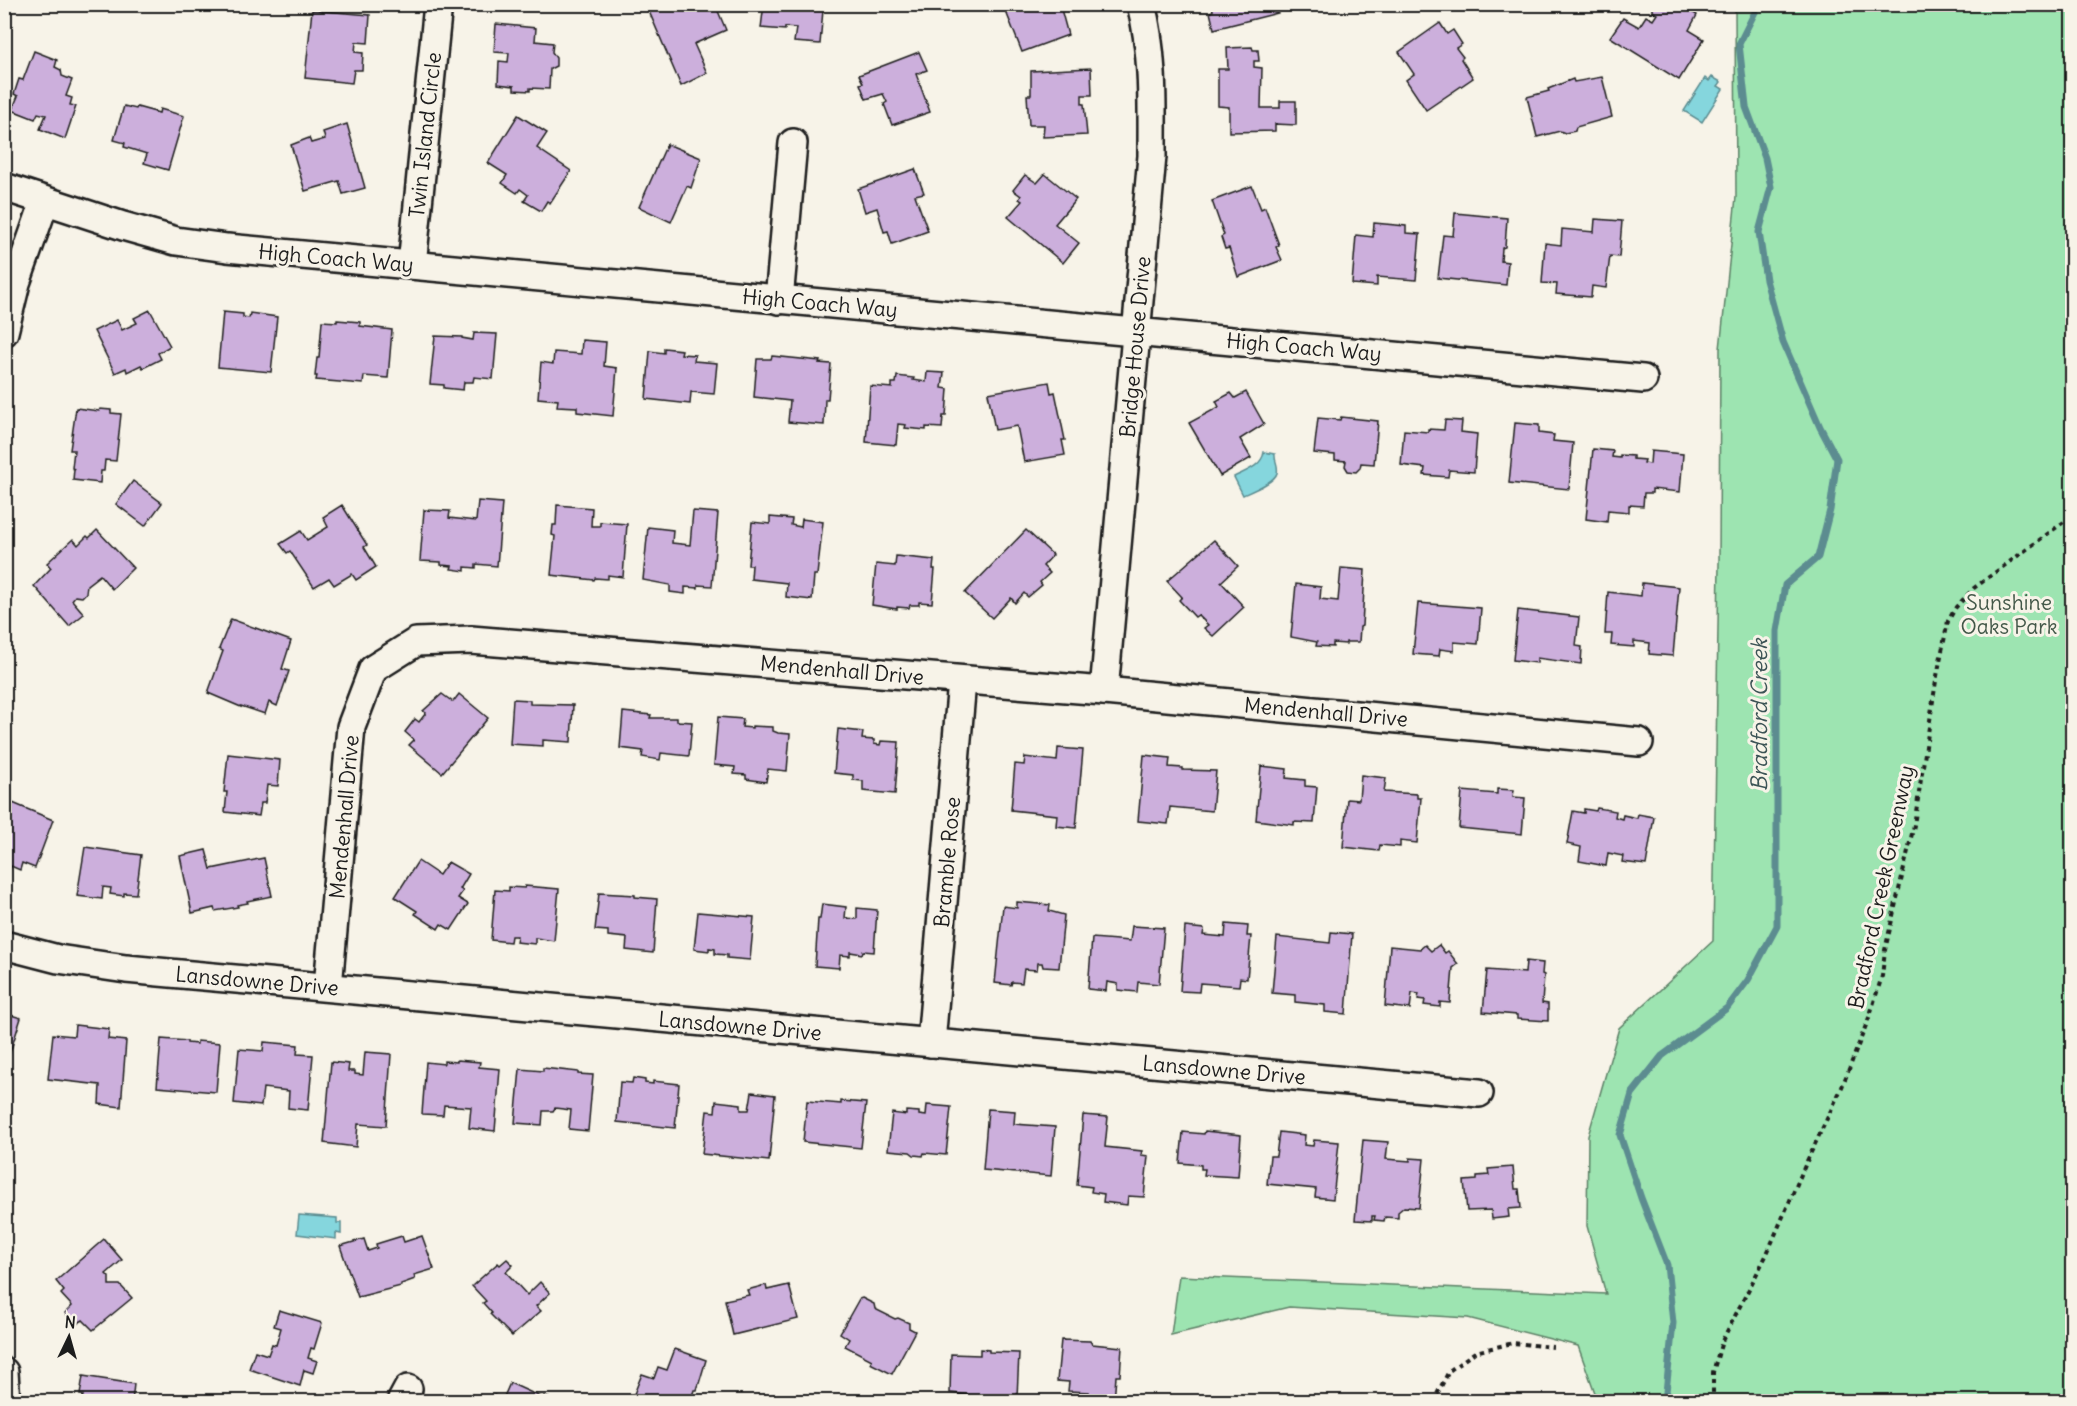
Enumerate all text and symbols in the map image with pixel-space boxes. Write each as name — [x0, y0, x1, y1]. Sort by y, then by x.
street label: Twin Island Circle — [403, 51, 447, 219]
street label: High Coach Way — [257, 238, 415, 278]
street label: Bridge House Drive — [1114, 255, 1156, 439]
street label: High Coach Way — [741, 283, 899, 323]
street label: High Coach Way — [1225, 327, 1383, 367]
park label: Sunshine Oaks Park — [1961, 589, 2057, 640]
water label: Bradford Creek — [1745, 637, 1773, 791]
street label: Mendenhall Drive — [759, 649, 925, 691]
street label: Mendenhall Drive — [1243, 691, 1409, 733]
street label: Mendenhall Drive — [323, 734, 365, 900]
street label: Bradford Creek Greenway — [1842, 763, 1920, 1011]
street label: Bramble Rose — [928, 796, 966, 928]
street label: Lansdowne Drive — [174, 960, 340, 1002]
street label: Lansdowne Drive — [657, 1005, 823, 1047]
street label: Lansdowne Drive — [1141, 1049, 1307, 1091]
north arrow — [39, 1307, 99, 1367]
text: N — [64, 1312, 77, 1333]

